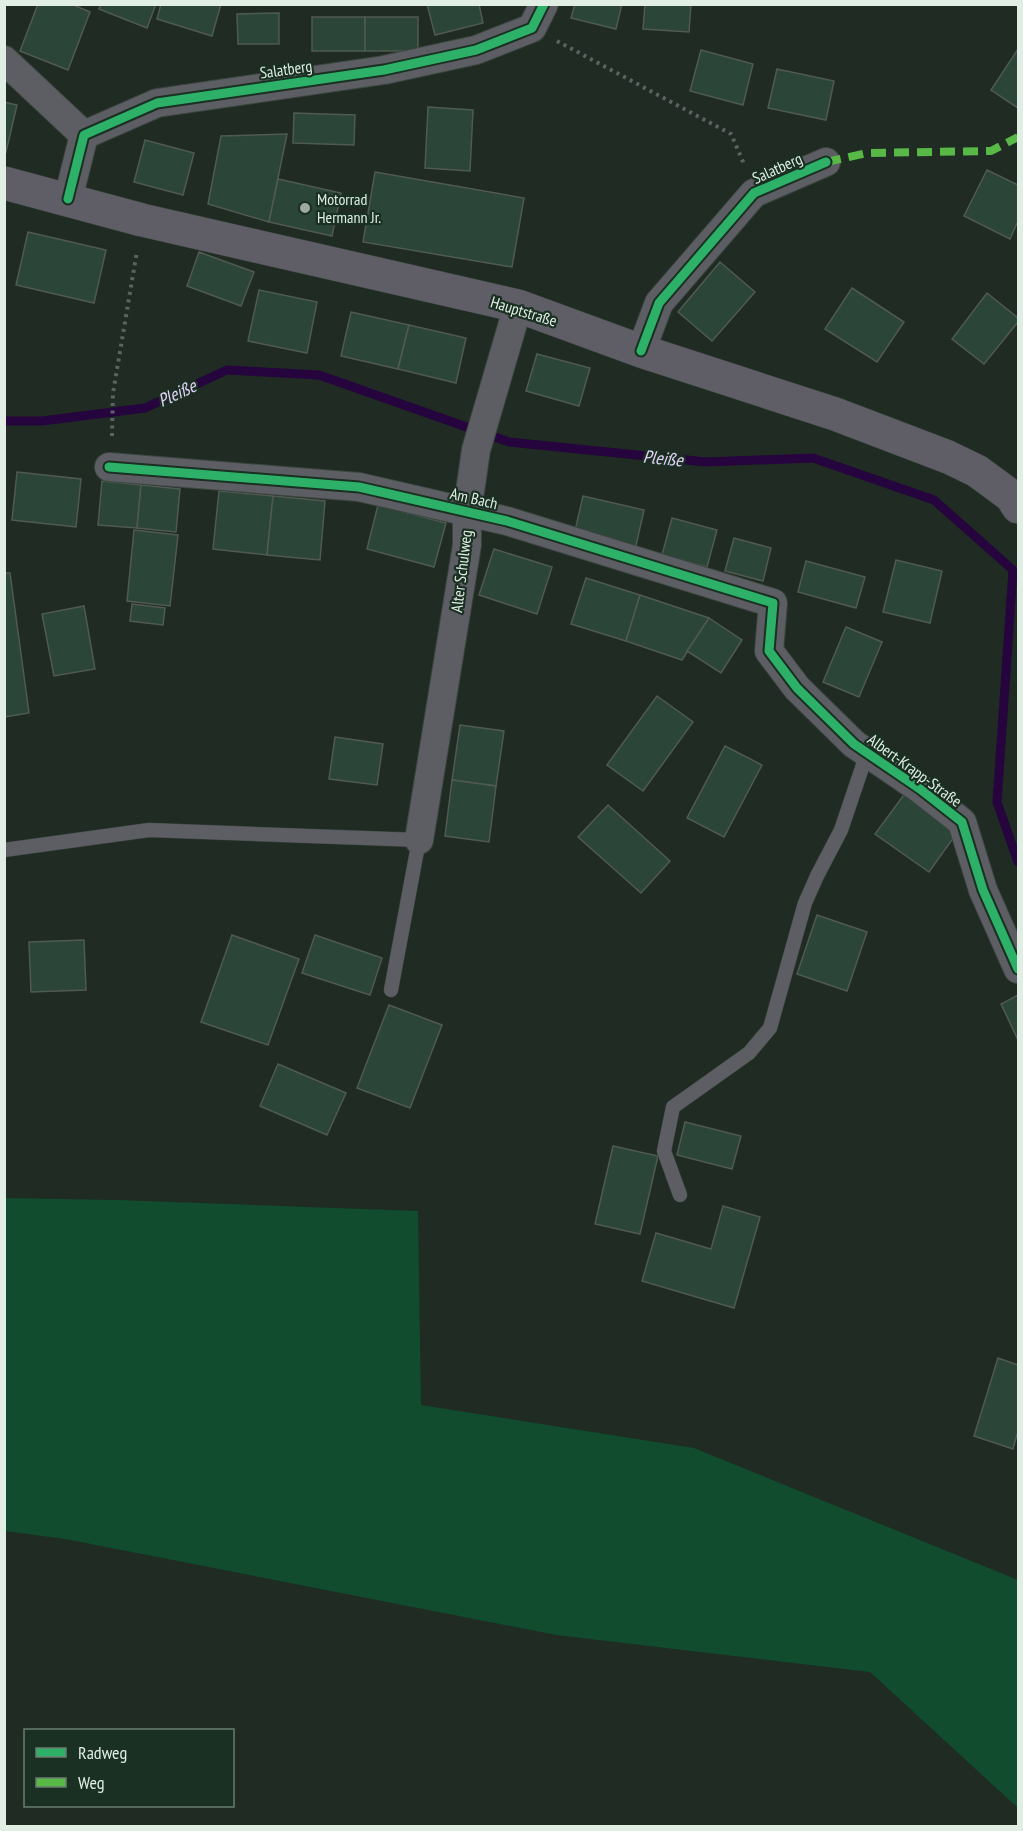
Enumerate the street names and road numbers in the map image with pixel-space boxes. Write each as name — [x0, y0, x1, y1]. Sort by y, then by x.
street label: Salatberg — [259, 55, 313, 83]
street label: Salatberg — [749, 148, 805, 188]
street label: Hauptstraße — [488, 291, 560, 331]
street label: Am Bach — [448, 483, 500, 513]
street label: Alter Schulweg — [446, 529, 476, 613]
street label: Albert-Krapp-Straße — [864, 729, 966, 811]

